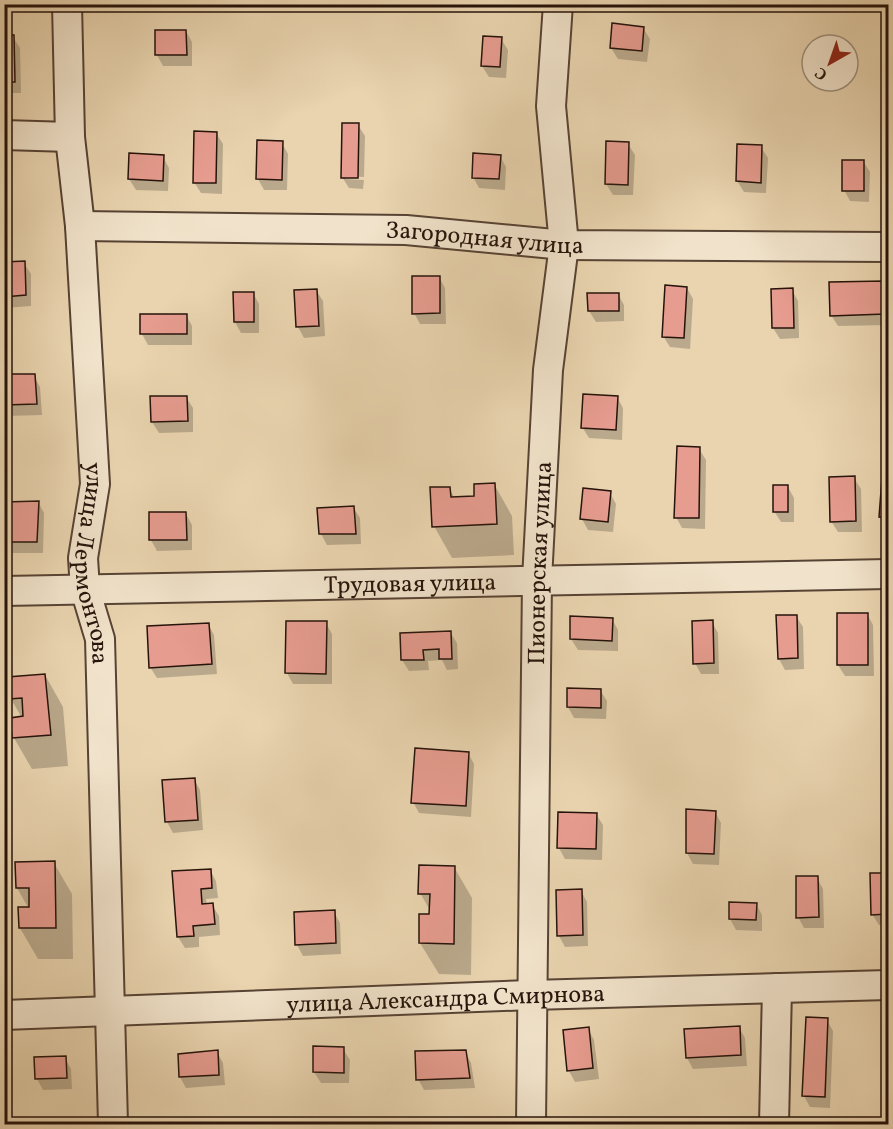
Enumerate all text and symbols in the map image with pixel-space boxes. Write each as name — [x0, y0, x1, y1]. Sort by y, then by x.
north arrow — [800, 33, 860, 93]
text: С — [811, 61, 833, 85]
street label: Загородная улица — [385, 215, 584, 264]
street label: Пионерская улица — [521, 460, 562, 665]
street label: улица Лермонтова — [64, 461, 116, 665]
street label: Трудовая улица — [323, 567, 497, 604]
street label: улица Александра Смирнова — [286, 978, 606, 1023]

